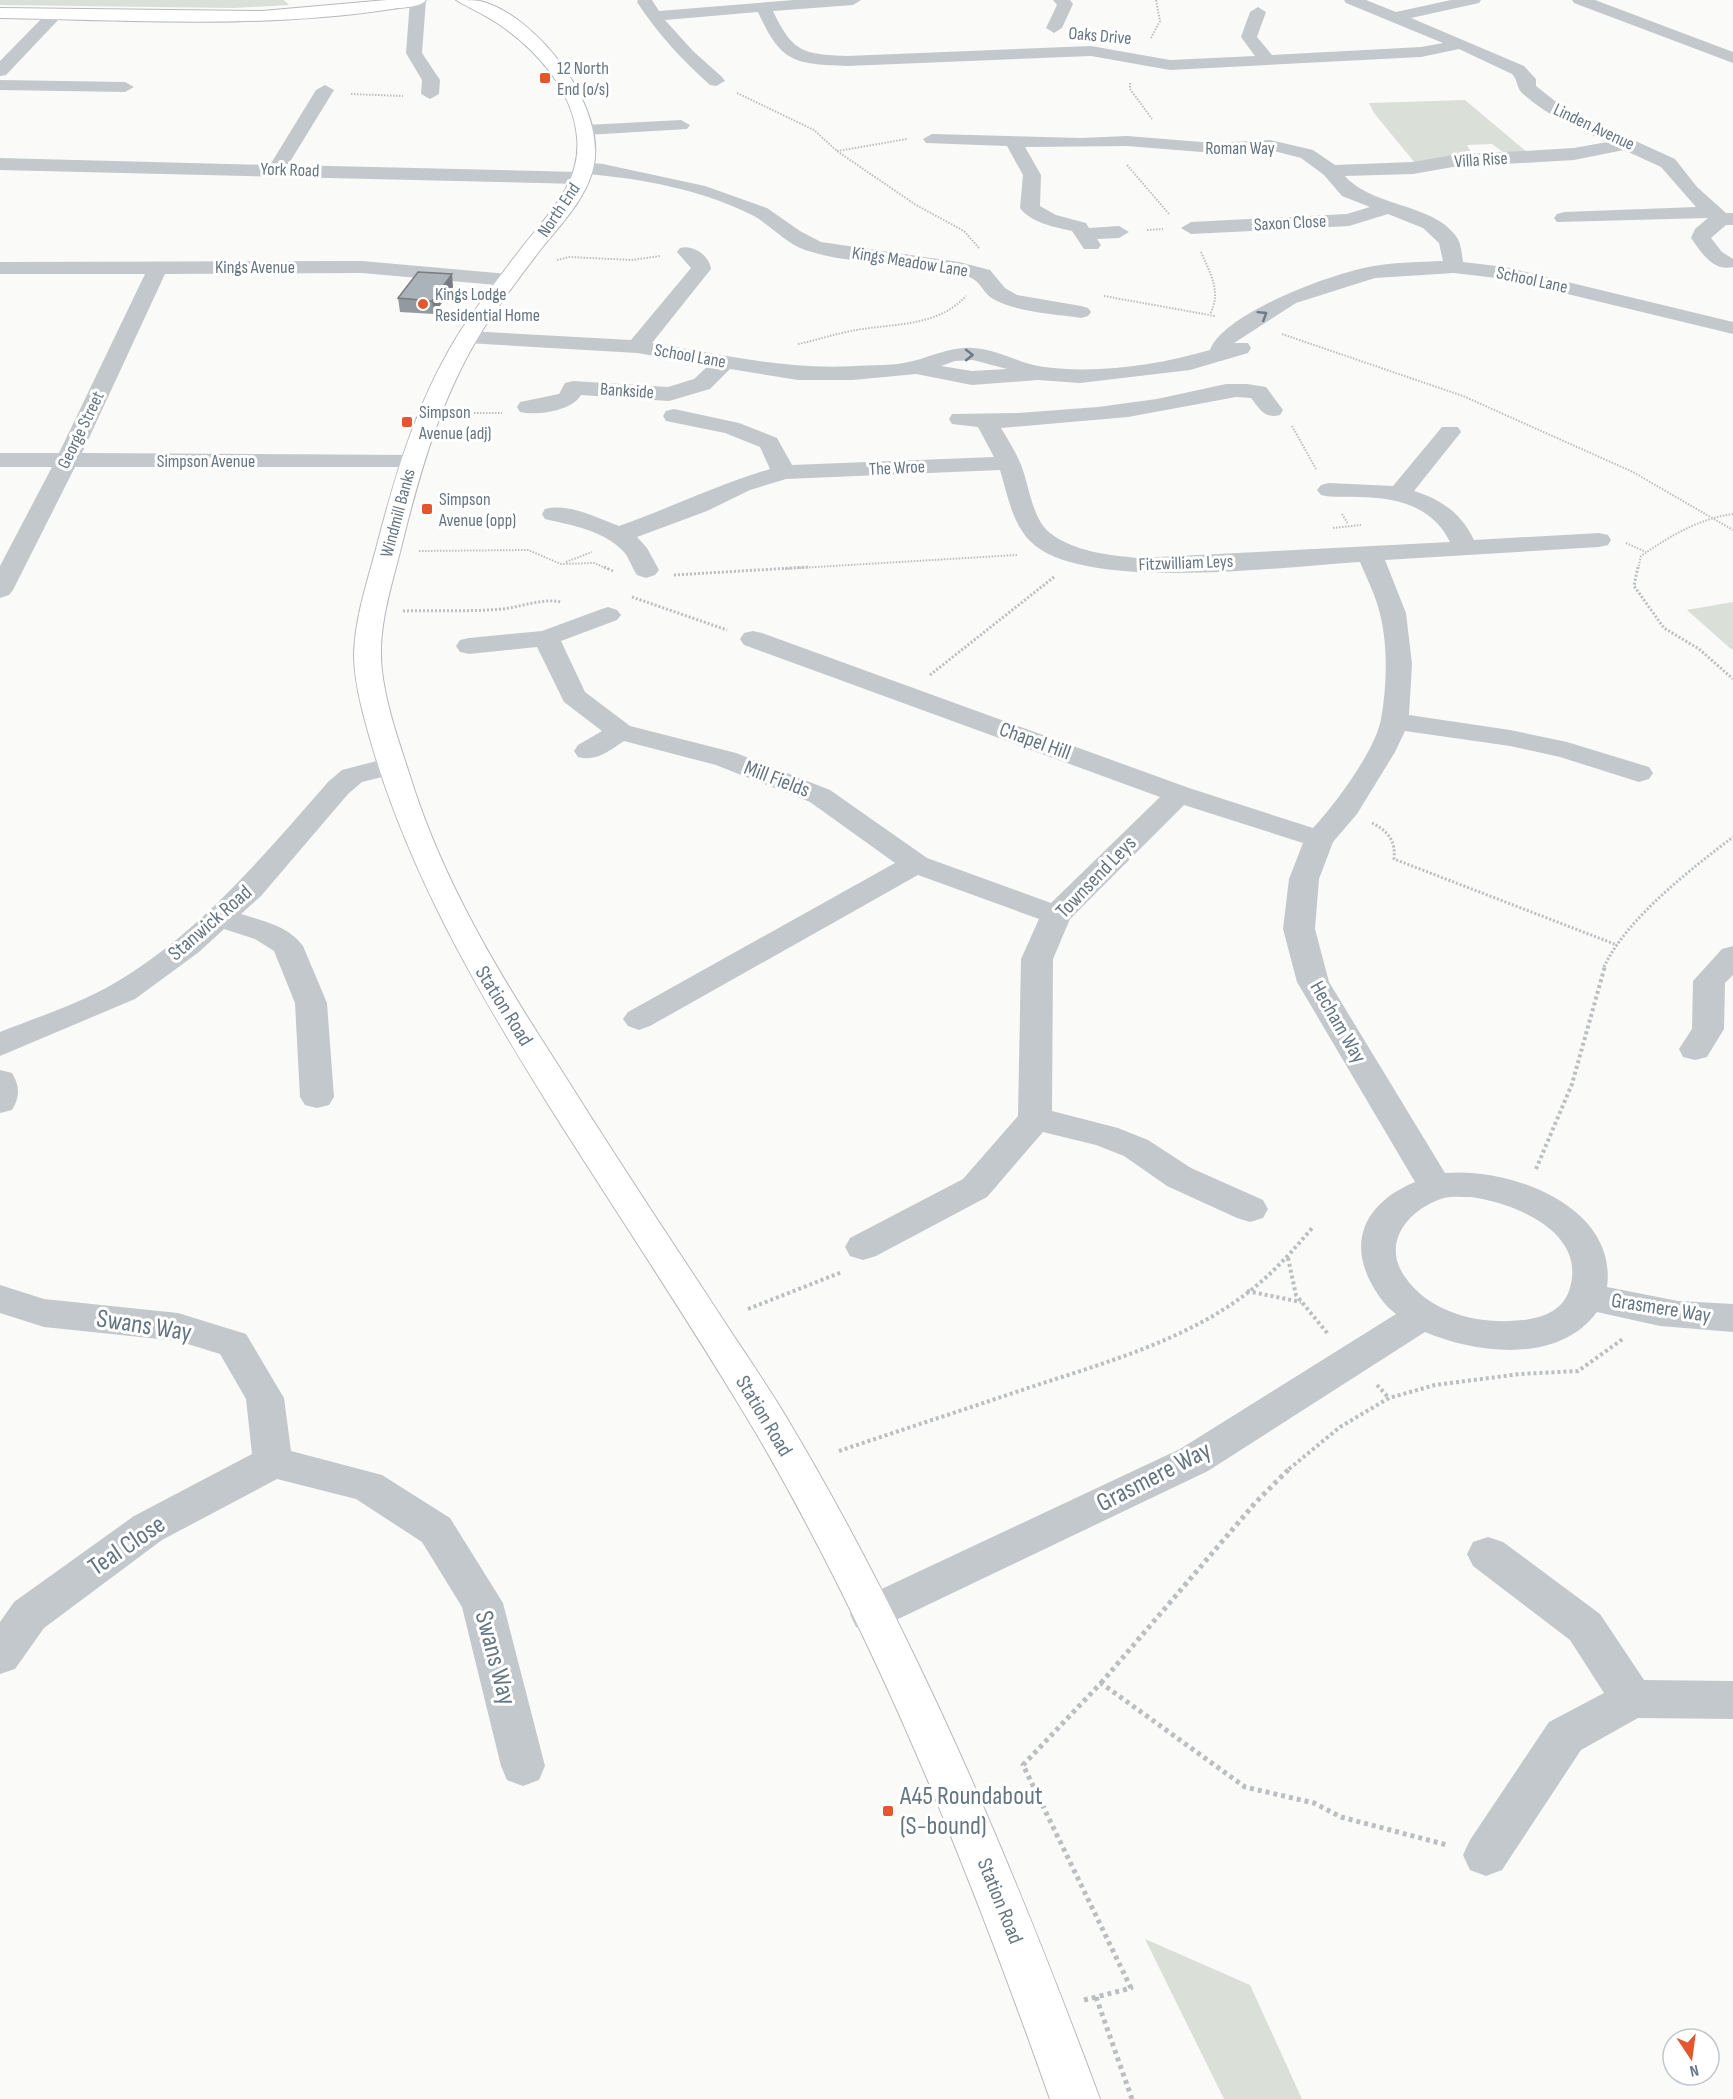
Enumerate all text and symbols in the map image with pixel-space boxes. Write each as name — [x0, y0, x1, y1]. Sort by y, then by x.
street label: Oaks Drive — [1068, 23, 1132, 49]
place label: 12 North End (o/s) — [557, 58, 609, 100]
marker: 12 North End (o/s) — [538, 71, 552, 85]
street label: Linden Avenue — [1550, 99, 1638, 155]
street label: Roman Way — [1205, 138, 1275, 159]
street label: Villa Rise — [1454, 148, 1508, 172]
street label: York Road — [260, 158, 320, 182]
street label: North End — [533, 179, 585, 241]
street label: Saxon Close — [1253, 211, 1327, 235]
street label: Kings Meadow Lane — [851, 242, 969, 282]
street label: Kings Avenue — [215, 257, 295, 278]
street label: School Lane — [1494, 262, 1570, 298]
place label: Kings Lodge Residential Home — [435, 284, 540, 326]
marker: Kings Lodge Residential Home — [416, 297, 430, 311]
one-way arrow — [1257, 311, 1267, 323]
street label: School Lane — [653, 339, 727, 373]
one-way arrow — [965, 349, 974, 361]
street label: Bankside — [599, 379, 655, 403]
street label: George Street — [53, 387, 109, 472]
place label: Simpson Avenue (adj) — [418, 402, 491, 444]
marker: Simpson Avenue (adj) — [400, 415, 414, 429]
street label: Simpson Avenue — [157, 451, 255, 472]
street label: The Wroe — [868, 456, 926, 480]
street label: Windmill Banks — [376, 467, 420, 559]
place label: Simpson Avenue (opp) — [438, 489, 516, 531]
marker: Simpson Avenue (opp) — [420, 502, 434, 516]
street label: Fitzwilliam Leys — [1138, 551, 1234, 575]
street label: Chapel Hill — [996, 717, 1074, 765]
street label: Mill Fields — [741, 755, 813, 803]
street label: Townsend Leys — [1051, 831, 1141, 923]
street label: Stanwick Road — [163, 880, 257, 966]
street label: Station Road — [470, 961, 538, 1051]
street label: Hecham Way — [1305, 977, 1371, 1067]
street label: Grasmere Way — [1609, 1288, 1713, 1328]
street label: Swans Way — [94, 1303, 194, 1349]
street label: Station Road — [730, 1371, 798, 1461]
street label: Grasmere Way — [1092, 1435, 1216, 1519]
street label: Teal Close — [83, 1509, 171, 1583]
street label: Swans Way — [468, 1608, 522, 1708]
place label: A45 Roundabout (S-bound) — [899, 1781, 1043, 1842]
marker: A45 Roundabout (S-bound) — [881, 1804, 895, 1818]
street label: Station Road — [972, 1855, 1028, 1947]
north arrow — [1661, 2027, 1721, 2087]
text: N — [1688, 2060, 1700, 2080]

